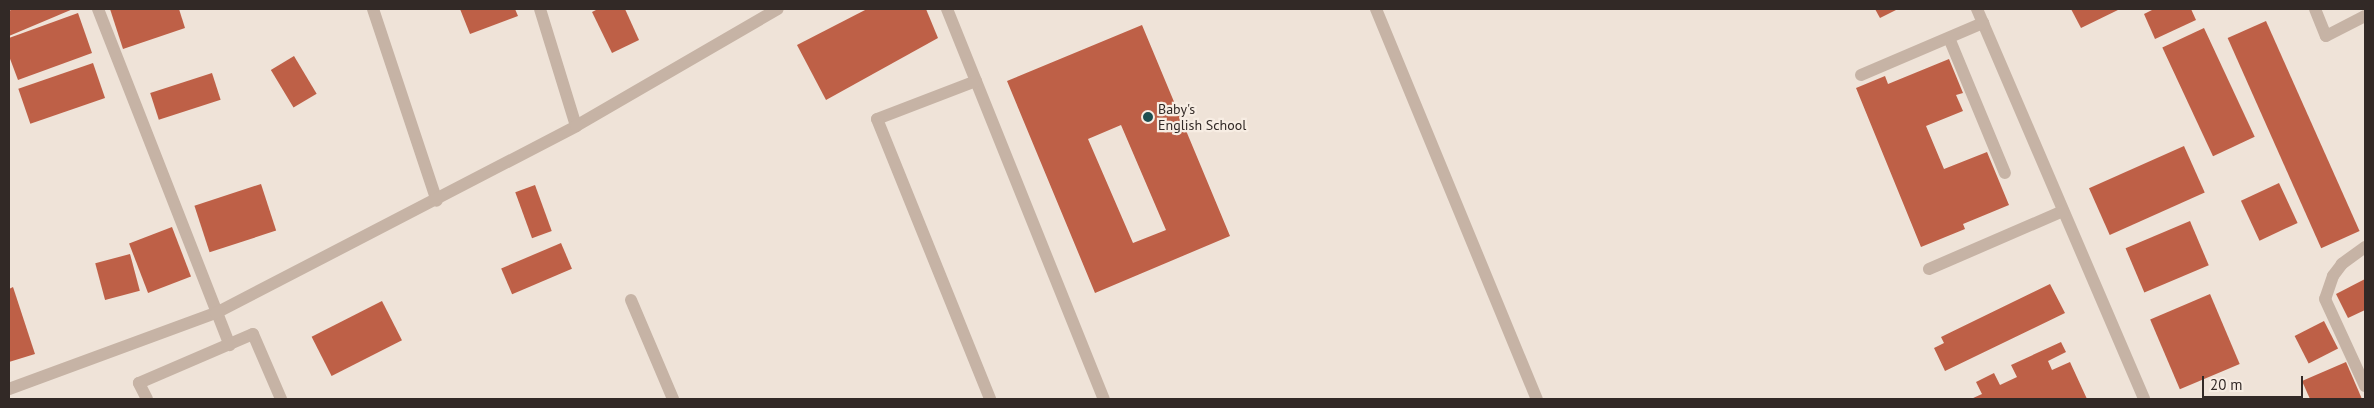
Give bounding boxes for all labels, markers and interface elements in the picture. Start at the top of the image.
place label: Baby's English School [1158,101,1246,134]
marker: Baby's English School [1142,111,1154,123]
scale bar [2204,366,2305,398]
text: 20 m [2210,375,2243,394]

